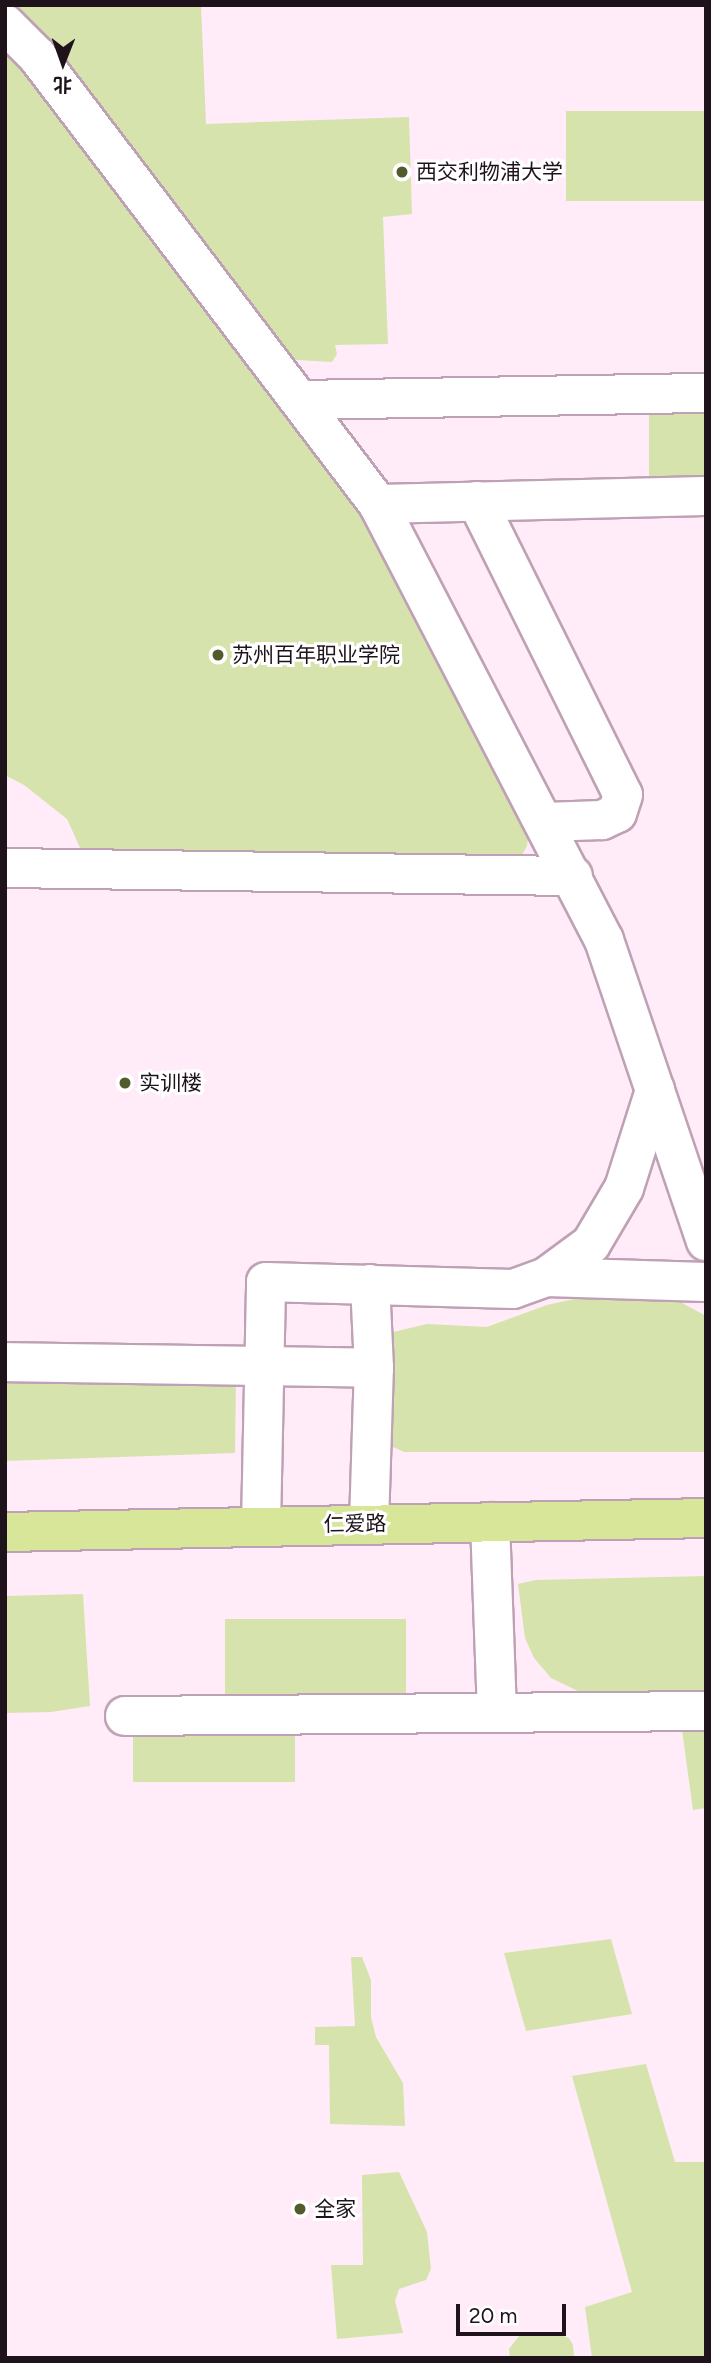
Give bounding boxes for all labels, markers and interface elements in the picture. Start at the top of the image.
north arrow [28,28,98,98]
text: 北 [53,73,72,96]
place label: 西交利物浦大学 [416,159,563,185]
marker: 西交利物浦大学 [394,164,410,180]
place label: 苏州百年职业学院 [232,642,400,668]
marker: 苏州百年职业学院 [210,647,226,663]
place label: 实训楼 [139,1070,202,1096]
marker: 实训楼 [117,1075,133,1091]
street label: 仁爱路 [323,1511,387,1537]
place label: 全家 [314,2196,356,2222]
marker: 全家 [292,2201,308,2217]
scale bar [459,2290,569,2334]
text: 20 m [469,2303,517,2328]

